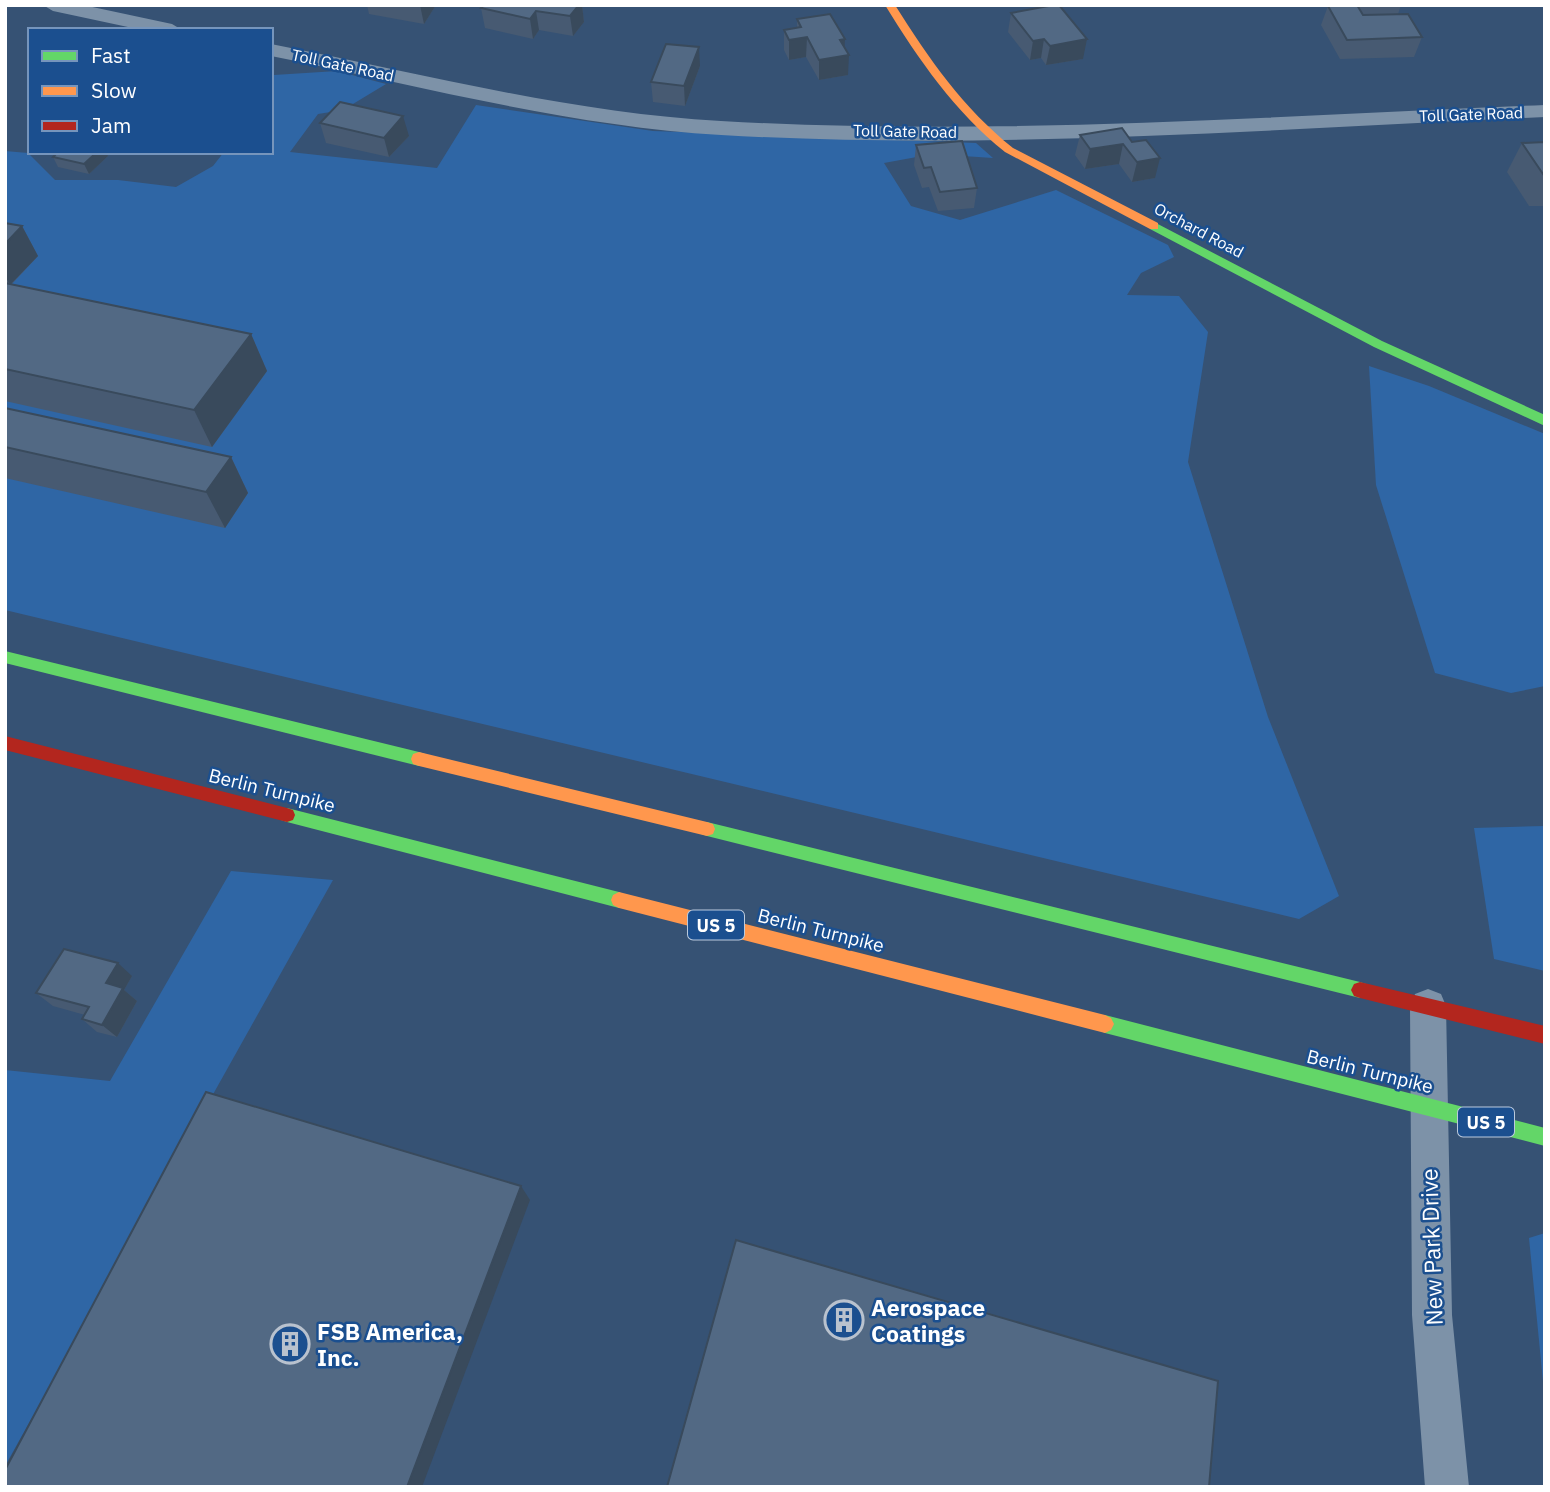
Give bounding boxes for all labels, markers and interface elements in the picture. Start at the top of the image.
legend [28,28,273,154]
text: Fast [91,41,131,69]
street label: Toll Gate Road [290,44,396,86]
text: Slow [91,76,137,104]
street label: Toll Gate Road [1419,102,1523,126]
text: Jam [91,111,131,139]
street label: Toll Gate Road [853,120,957,142]
street label: Orchard Road [1151,198,1247,262]
street label: Berlin Turnpike [206,763,338,817]
street label: Berlin Turnpike [755,903,887,957]
road number: US 5 [688,910,744,940]
street label: Berlin Turnpike [1304,1044,1436,1098]
road number: US 5 [1458,1107,1514,1136]
street label: New Park Drive [1413,1168,1449,1326]
place label: Aerospace Coatings [871,1292,985,1348]
building icon: Aerospace Coatings [823,1299,865,1341]
place label: FSB America, Inc. [317,1316,463,1372]
building icon: FSB America, Inc. [269,1323,311,1365]

